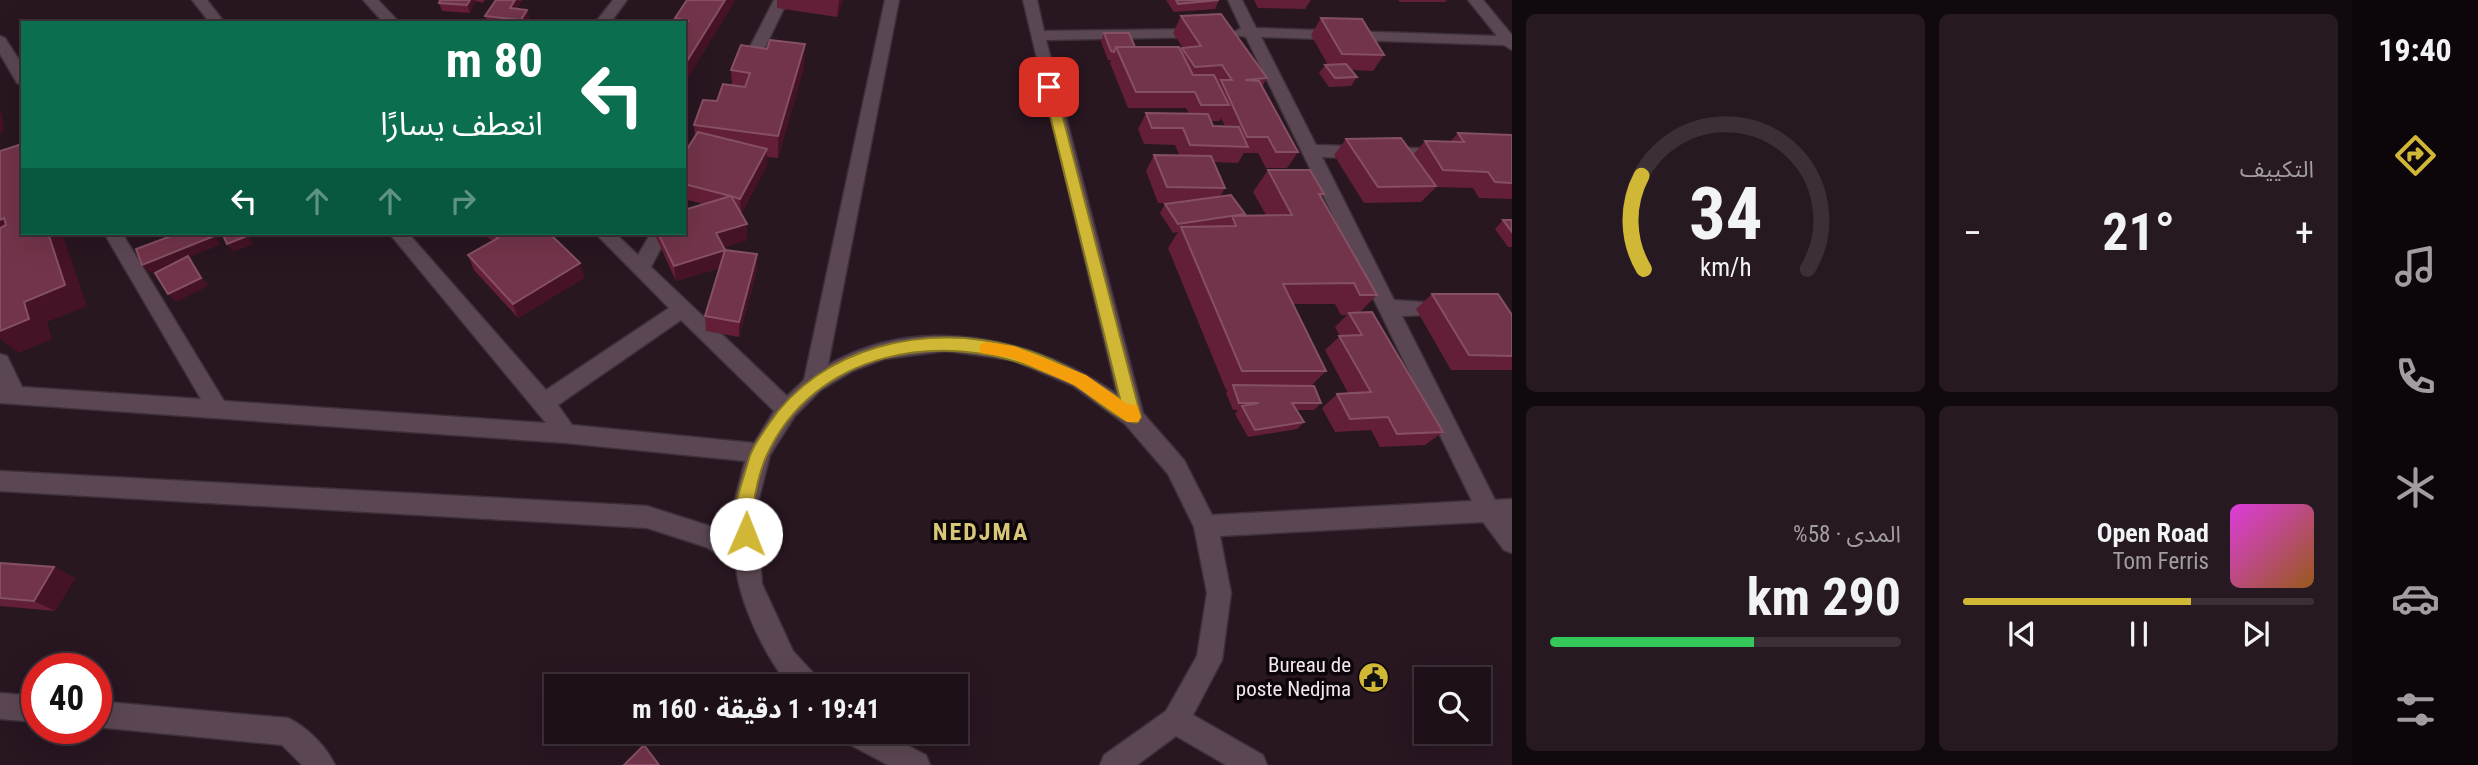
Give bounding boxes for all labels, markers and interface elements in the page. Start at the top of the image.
text: 19:40 [2378,31,2452,69]
text: 80 m [446,32,543,89]
icon: left [567,49,658,140]
pin [1019,57,1079,117]
icon: arrive [1030,68,1068,106]
text: انعطف يسارًا [380,105,543,143]
icon: directions [2391,131,2440,180]
text: التكييف [2240,156,2314,183]
text: 34 [1689,171,1762,257]
icon: left [225,182,263,220]
icon: ahead [298,182,336,220]
icon: ahead [371,182,409,220]
icon: right [444,182,482,220]
text: 21° [2102,202,2175,263]
text: − [1963,211,1982,255]
text: + [2295,211,2314,255]
icon: music [2391,242,2440,291]
text: km/h [1700,253,1751,282]
icon: phone [2391,352,2440,401]
icon: climate [2391,463,2440,512]
position arrow [709,497,783,571]
district label: NEDJMA [933,518,1029,546]
text: Open Road [2097,518,2209,548]
text: المدى · 58% [1793,521,1901,548]
text: Tom Ferris [2113,548,2209,575]
text: 290 km [1747,567,1901,628]
icon: car [2391,574,2440,623]
icon: previous [2003,615,2041,653]
icon: pause [2120,615,2158,653]
icon: next [2237,615,2275,653]
speed limit sign: 40 [21,653,112,744]
place label: Bureau de poste Nedjma [1236,653,1351,701]
public building icon: Bureau de poste Nedjma [1357,660,1391,694]
map controls [1414,667,1491,744]
button: search [1414,667,1491,744]
icon: filters [2391,685,2440,734]
text: 19:41 · 1 دقيقة · 160 m [632,694,880,724]

